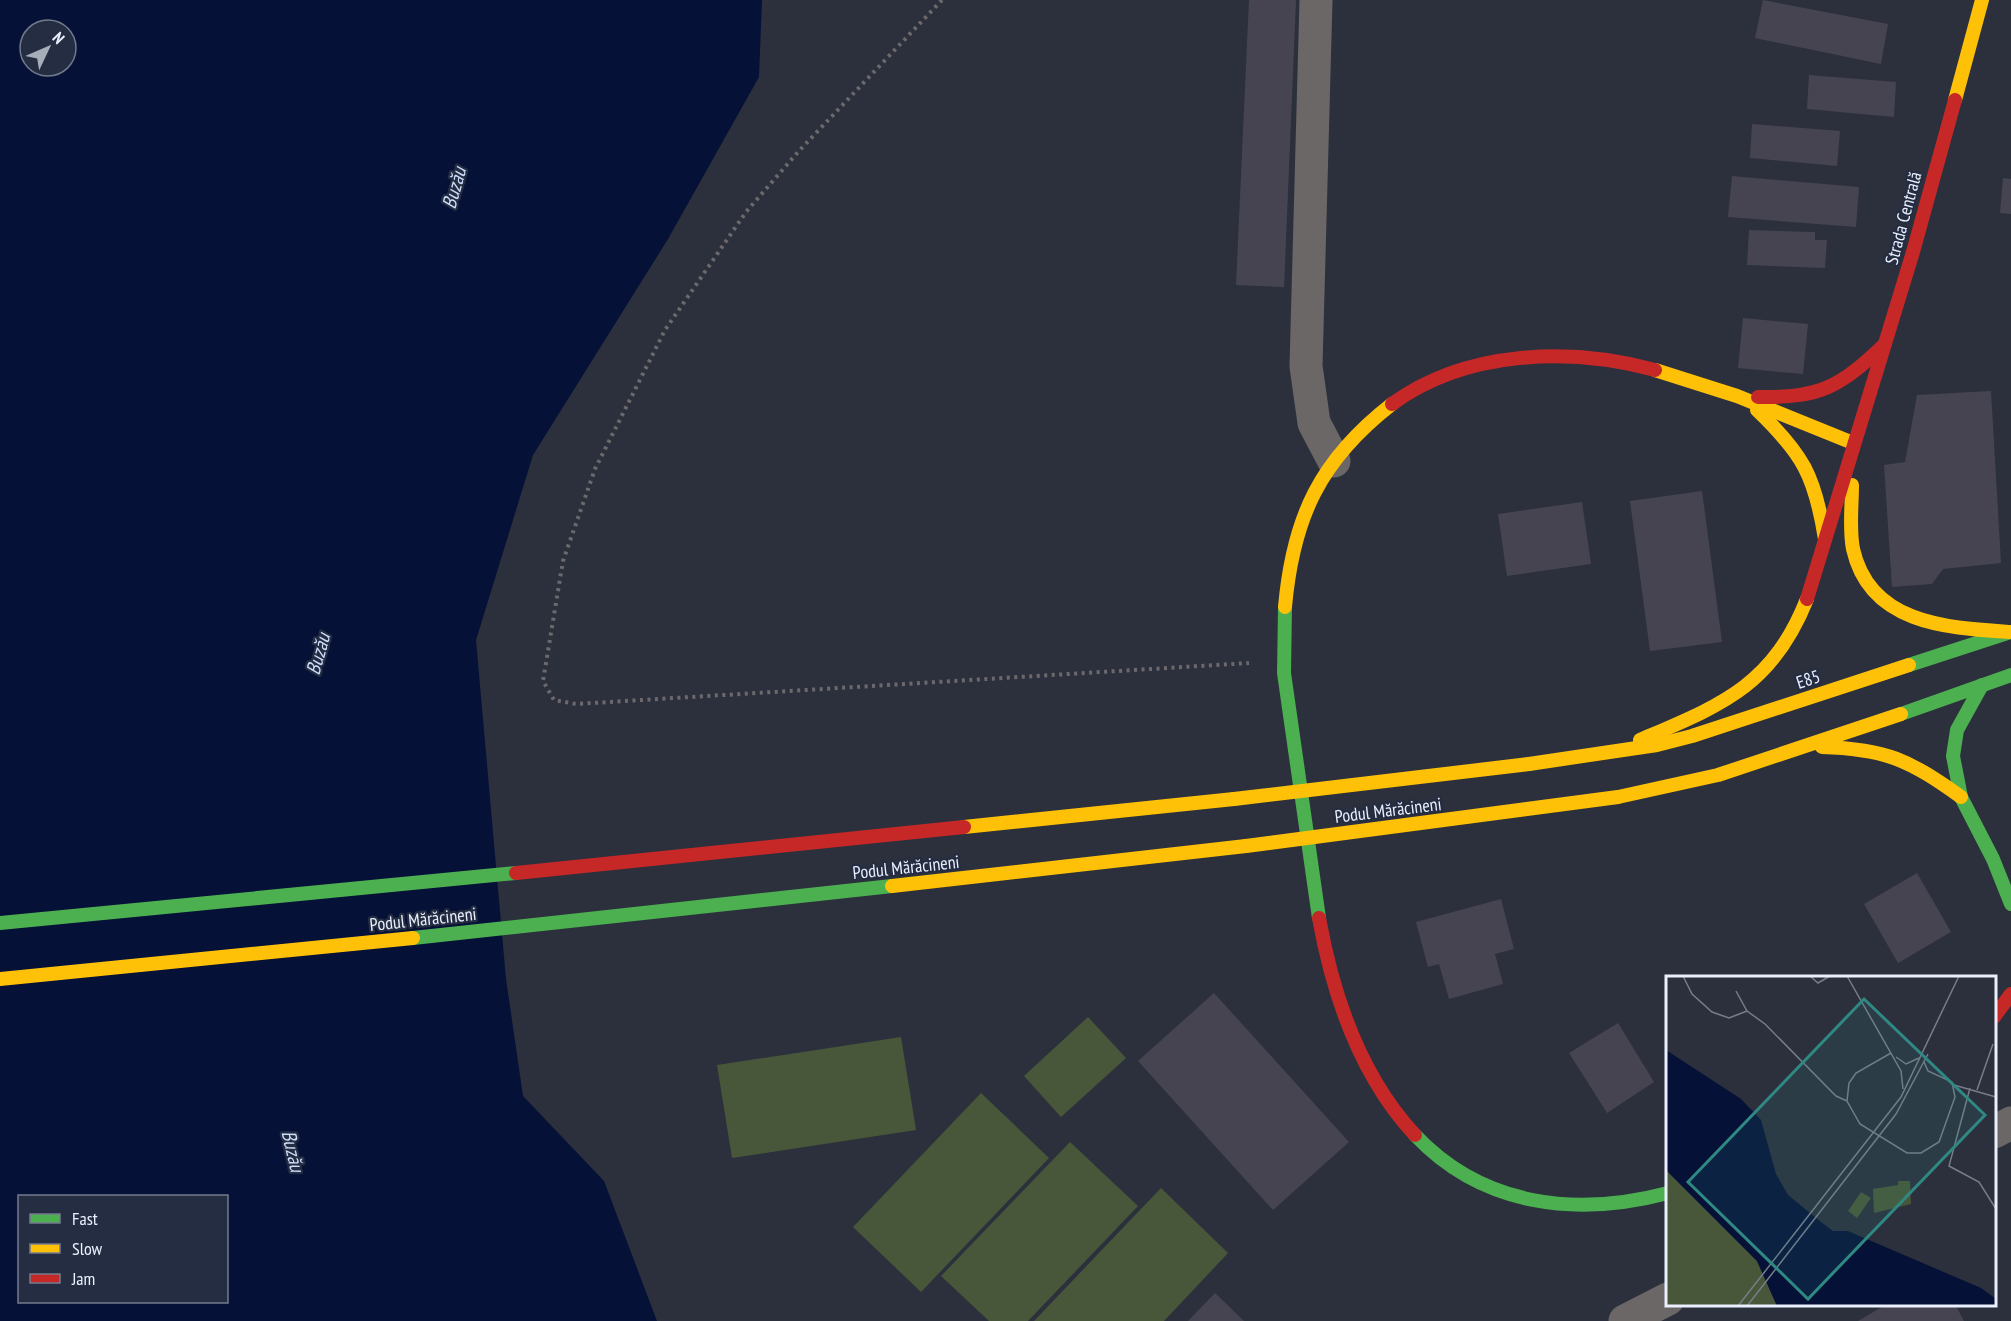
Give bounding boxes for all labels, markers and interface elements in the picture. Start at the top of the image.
north arrow [18,18,78,78]
text: N [49,28,69,48]
water label: Buzău [436,163,473,212]
street label: Strada Centrală [1880,169,1926,267]
water label: Buzău [300,629,337,678]
street label: E85 [1793,664,1823,694]
street label: Podul Mărăcineni [1333,792,1443,828]
street label: Podul Mărăcineni [851,850,961,884]
street label: Podul Mărăcineni [368,902,478,936]
inset map [1666,976,1996,1306]
water label: Buzău [276,1128,311,1176]
legend [18,1195,228,1303]
text: Fast [72,1207,98,1230]
text: Slow [72,1237,103,1260]
text: Jam [71,1267,95,1290]

